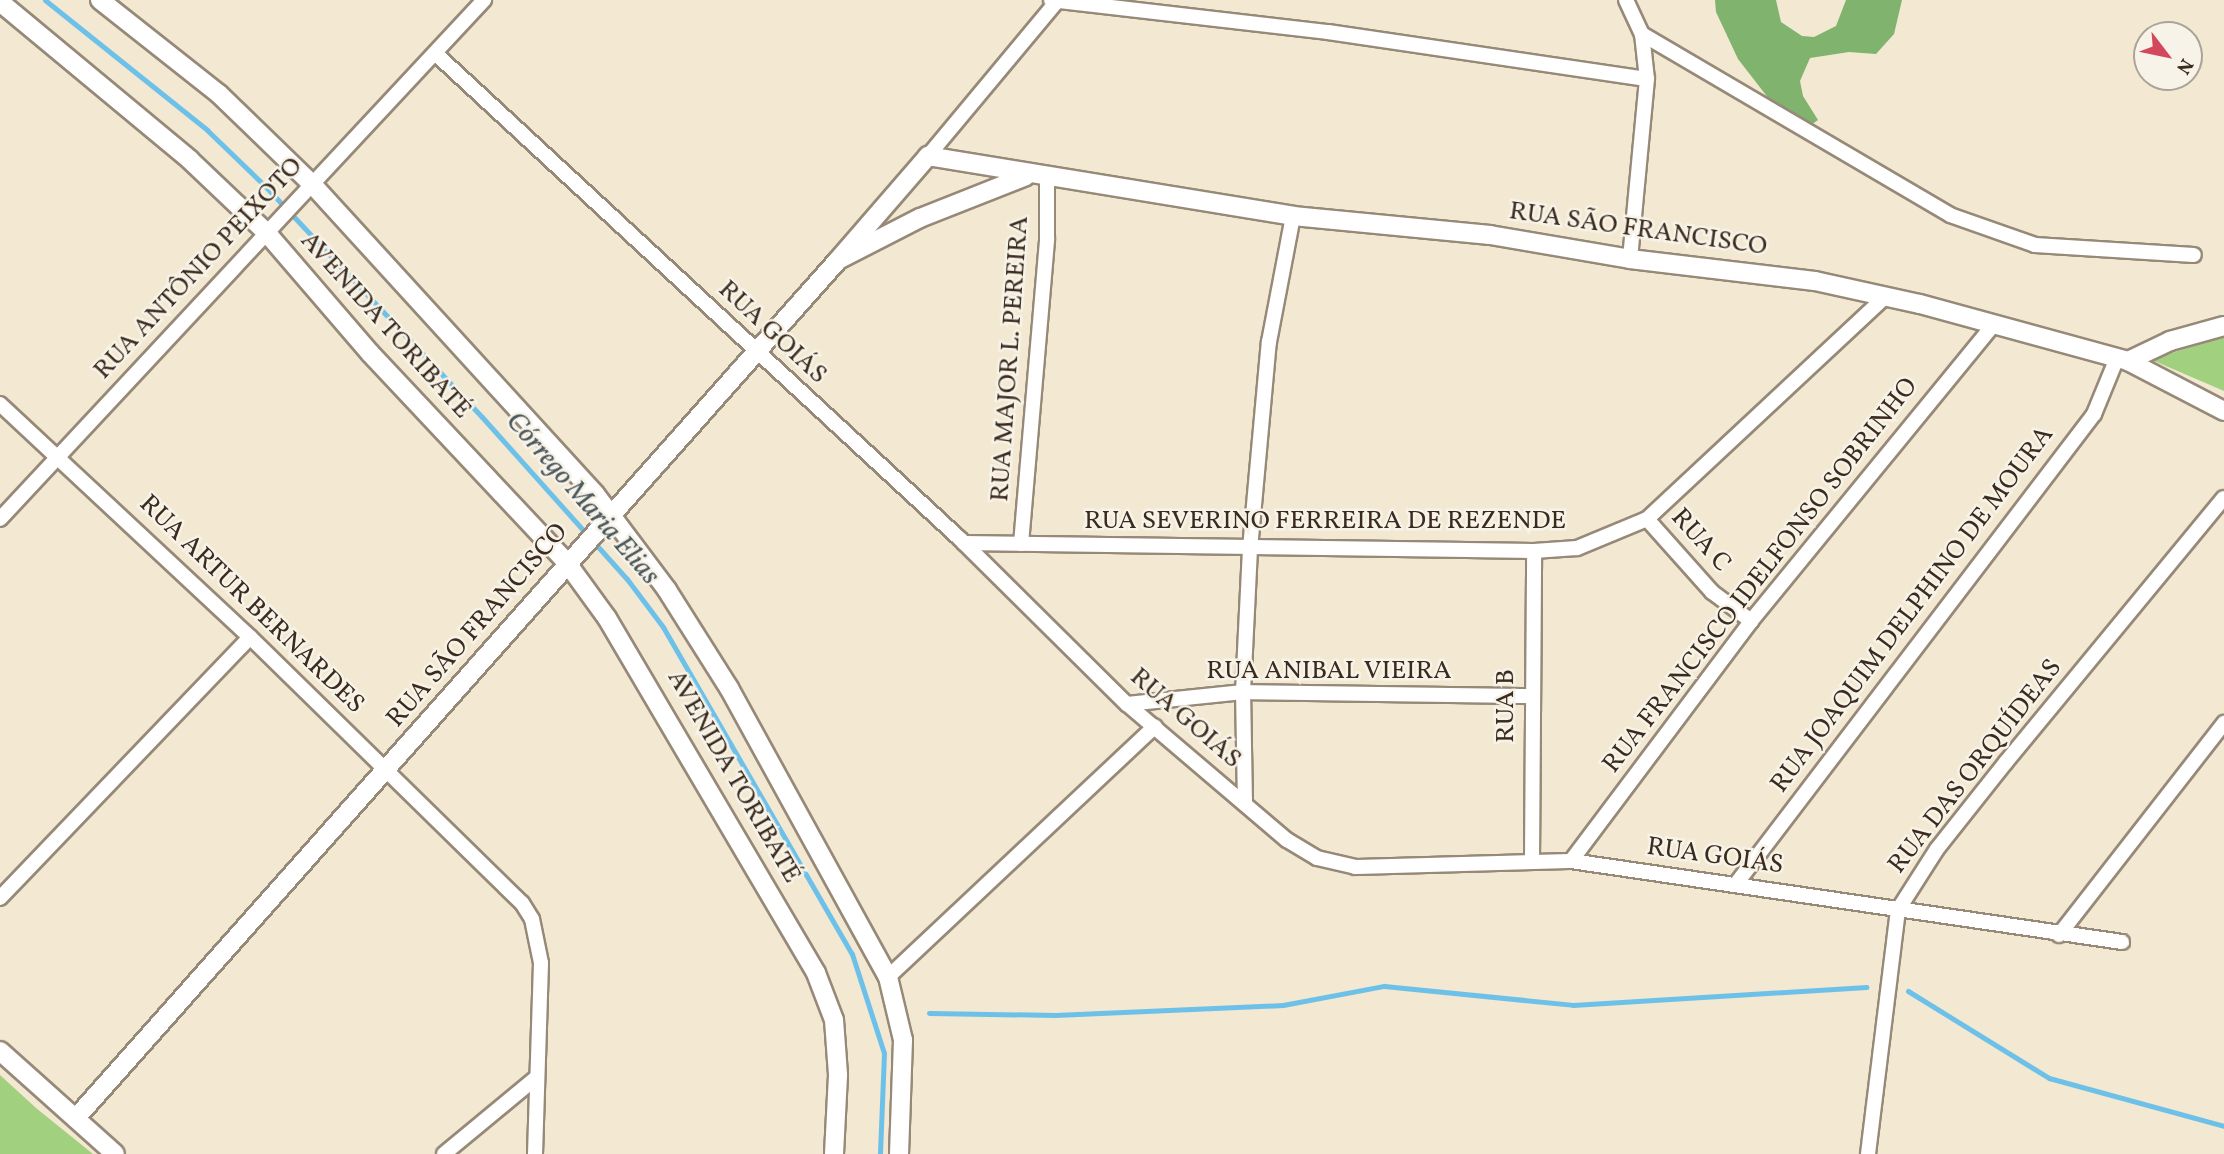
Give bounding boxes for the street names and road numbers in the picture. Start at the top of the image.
street label: RUA ANTÔNIO PEIXOTO [88,152,310,386]
street label: RUA SÃO FRANCISCO [1507,196,1769,264]
street label: RUA MAJOR L. PEREIRA [985,215,1037,503]
street label: AVENIDA TORIBATÉ [293,226,477,426]
street label: RUA GOIÁS [711,275,833,391]
street label: RUA FRANCISCO IDELFONSO SOBRINHO [1597,372,1925,780]
street label: RUA JOAQUIM DELPHINO DE MOURA [1765,421,2061,799]
street label: RUA ARTUR BERNARDES [132,489,370,721]
street label: RUA C [1663,503,1737,579]
street label: RUA SEVERINO FERREIRA DE REZENDE [1084,506,1566,538]
street label: RUA SÃO FRANCISCO [381,518,575,734]
street label: RUA DAS ORQUÍDEAS [1883,654,2069,880]
street label: RUA ANIBAL VIEIRA [1206,656,1452,688]
street label: RUA GOIÁS [1123,662,1247,776]
street label: AVENIDA TORIBATÉ [659,665,807,889]
street label: RUA B [1491,669,1523,743]
street label: RUA GOIÁS [1645,832,1785,882]

